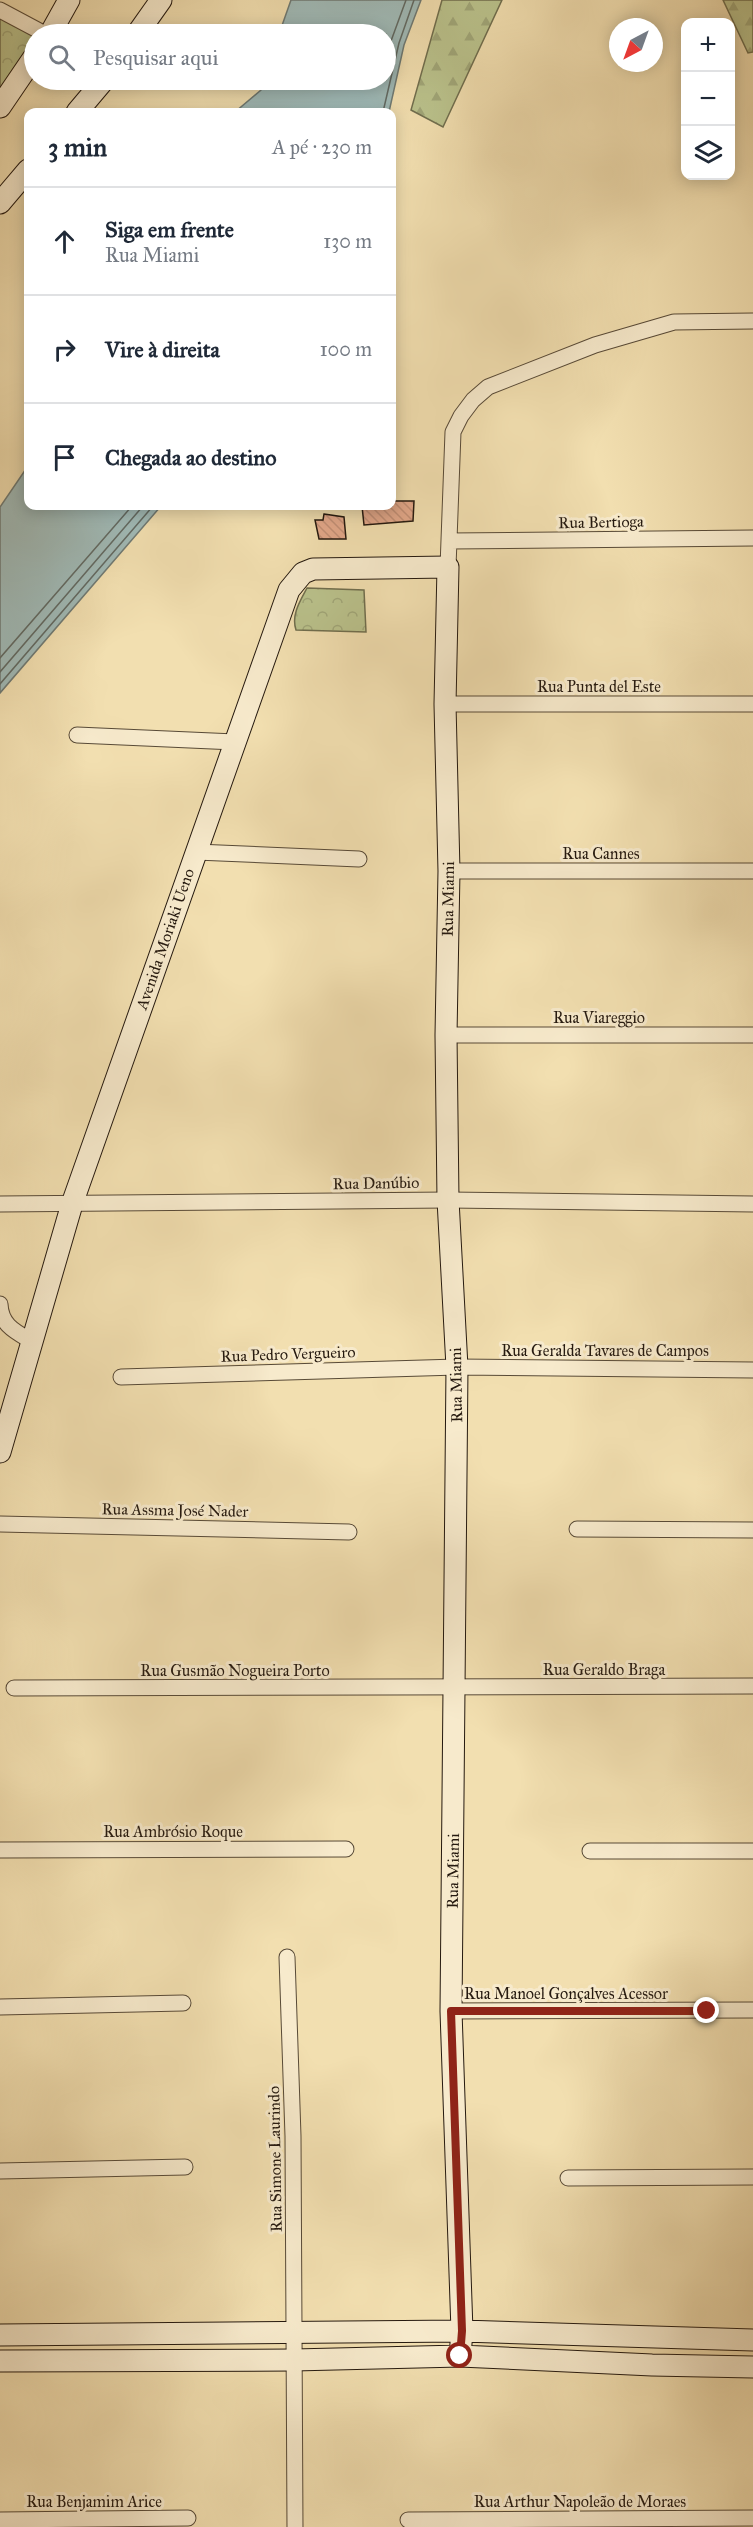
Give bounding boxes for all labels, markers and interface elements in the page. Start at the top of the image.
north arrow [609,18,663,72]
map controls [681,18,735,180]
button: + [681,18,735,72]
search box [24,24,396,90]
icon: search [45,41,78,74]
text: Pesquisar aqui [93,44,218,71]
button: − [681,72,735,126]
button: layers [681,126,735,180]
text: 3 min [48,131,107,163]
text: A pé · 230 m [272,135,372,159]
text: Siga em frente [105,216,234,243]
icon: ahead [48,225,81,258]
text: 130 m [323,229,372,253]
text: Rua Miami [105,243,199,267]
icon: right [48,333,81,366]
text: Vire à direita [105,336,220,363]
text: 100 m [320,337,372,361]
icon: arrive [48,441,81,474]
text: Chegada ao destino [105,444,276,471]
street label: Rua Bertioga [558,512,644,533]
street label: Rua Punta del Este [537,677,661,696]
street label: Rua Cannes [562,844,640,863]
street label: Rua Miami [438,861,458,937]
street label: Avenida Moriaki Ueno [132,866,198,1013]
street label: Rua Viareggio [553,1008,645,1028]
street label: Rua Danúbio [333,1173,419,1193]
street label: Rua Geralda Tavares de Campos [501,1341,709,1360]
street label: Rua Pedro Vergueiro [220,1342,356,1367]
street label: Rua Miami [446,1347,466,1423]
street label: Rua Assma José Nader [101,1499,249,1522]
street label: Rua Geraldo Braga [543,1660,665,1680]
street label: Rua Gusmão Nogueira Porto [140,1661,330,1681]
street label: Rua Ambrósio Roque [103,1822,243,1842]
street label: Rua Miami [443,1833,463,1909]
street label: Rua Manoel Gonçalves Acessor [464,1984,668,2003]
route end [693,1997,719,2023]
street label: Rua Simone Laurindo [264,2086,286,2232]
route start [446,2342,472,2368]
street label: Rua Benjamim Arice [26,2492,162,2511]
street label: Rua Arthur Napoleão de Moraes [474,2492,686,2511]

